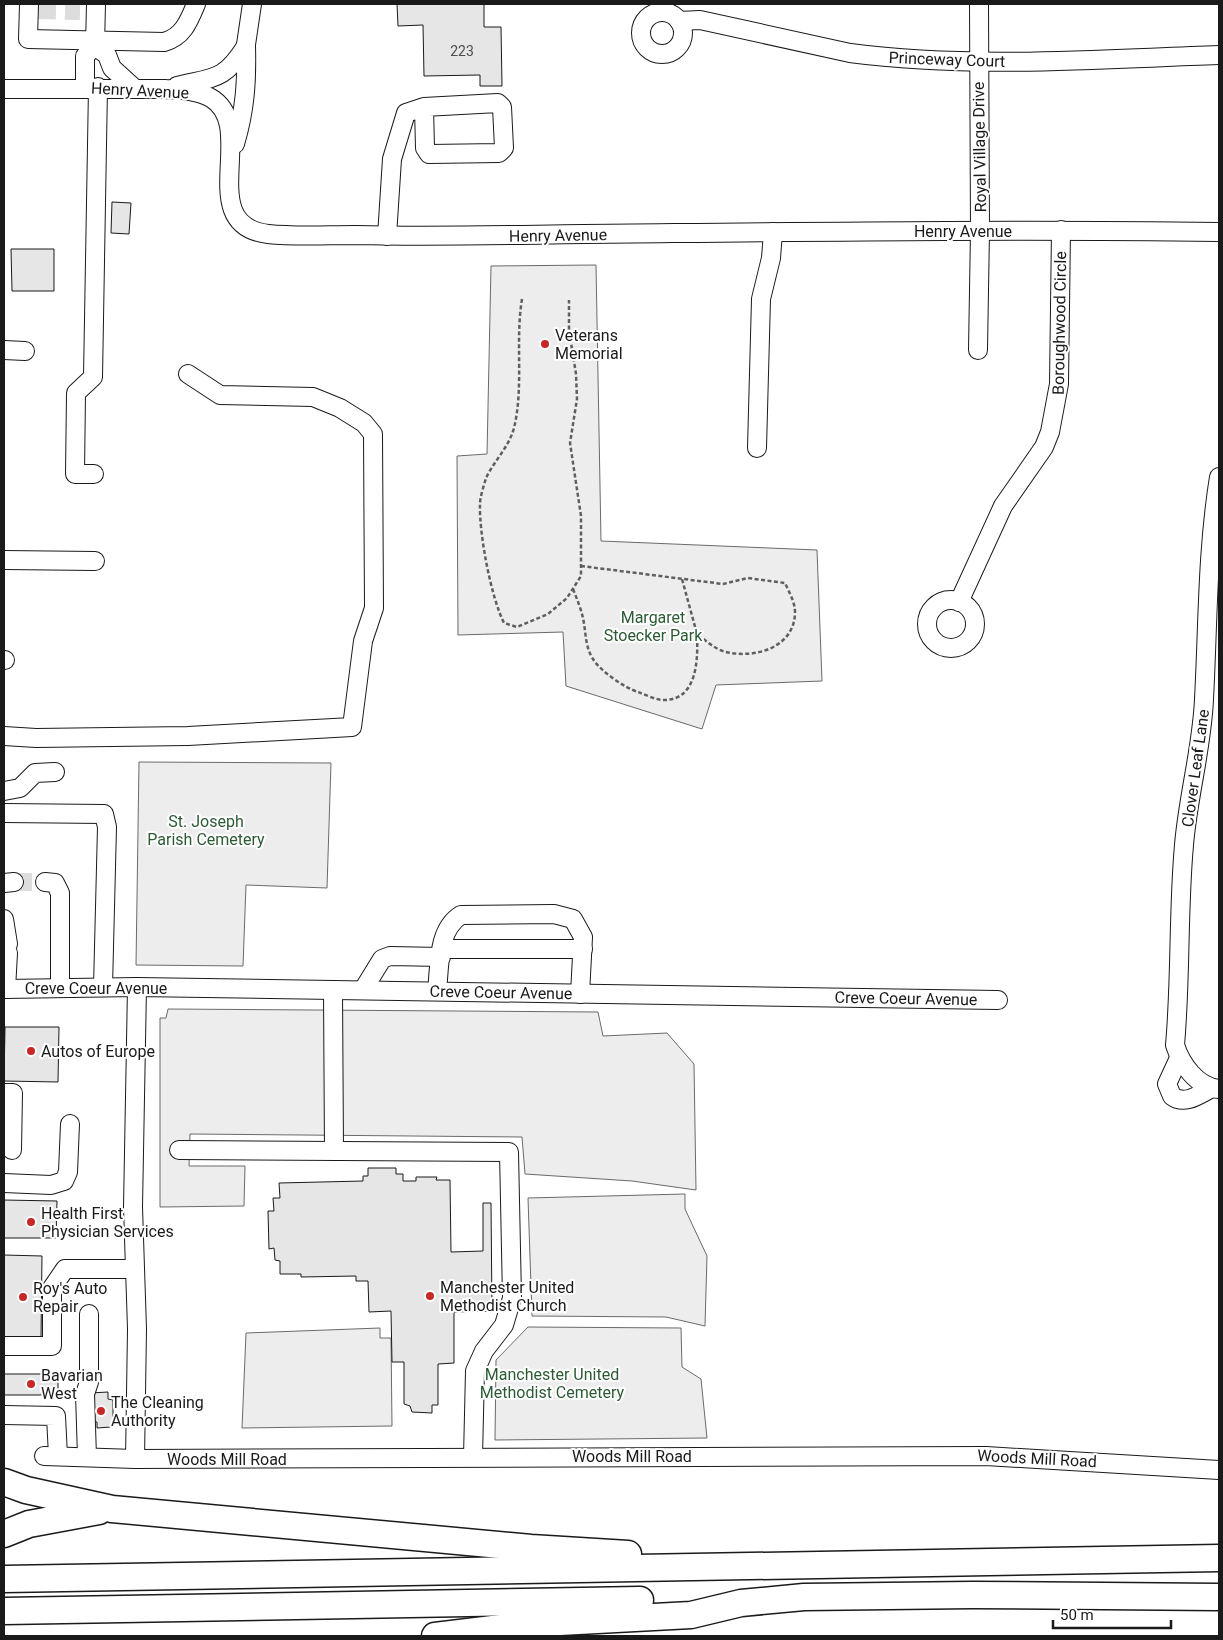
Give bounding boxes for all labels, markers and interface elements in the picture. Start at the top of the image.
house number: 223 [450,43,474,59]
street label: Princeway Court [888,48,1006,71]
street label: Henry Avenue [90,78,189,103]
street label: Royal Village Drive [969,81,990,213]
street label: Henry Avenue [914,222,1012,241]
street label: Henry Avenue [509,225,607,246]
street label: Boroughwood Circle [1049,251,1070,395]
place label: Veterans Memorial [555,326,623,363]
marker: Veterans Memorial [539,338,551,350]
park label: Margaret Stoecker Park [604,608,703,645]
street label: Clover Leaf Lane [1178,708,1213,828]
park label: St. Joseph Parish Cemetery [147,812,265,849]
street label: Creve Coeur Avenue [25,979,167,998]
street label: Creve Coeur Avenue [429,982,573,1003]
street label: Creve Coeur Avenue [834,988,978,1009]
place label: Autos of Europe [41,1042,155,1061]
marker: Autos of Europe [25,1045,37,1057]
place label: Health First Physician Services [41,1204,174,1241]
marker: Health First Physician Services [25,1216,37,1228]
place label: Manchester United Methodist Church [440,1278,574,1315]
place label: Roy's Auto Repair [33,1279,107,1316]
marker: Manchester United Methodist Church [424,1290,436,1302]
marker: Roy's Auto Repair [17,1291,29,1303]
park label: Manchester United Methodist Cemetery [480,1365,625,1402]
place label: Bavarian West [41,1366,103,1403]
marker: Bavarian West [25,1378,37,1390]
place label: The Cleaning Authority [111,1393,204,1430]
marker: The Cleaning Authority [95,1405,107,1417]
street label: Woods Mill Road [977,1446,1097,1471]
street label: Woods Mill Road [572,1447,692,1466]
street label: Woods Mill Road [167,1450,287,1469]
scale bar [1053,1598,1170,1630]
text: 50 m [1060,1606,1094,1624]

